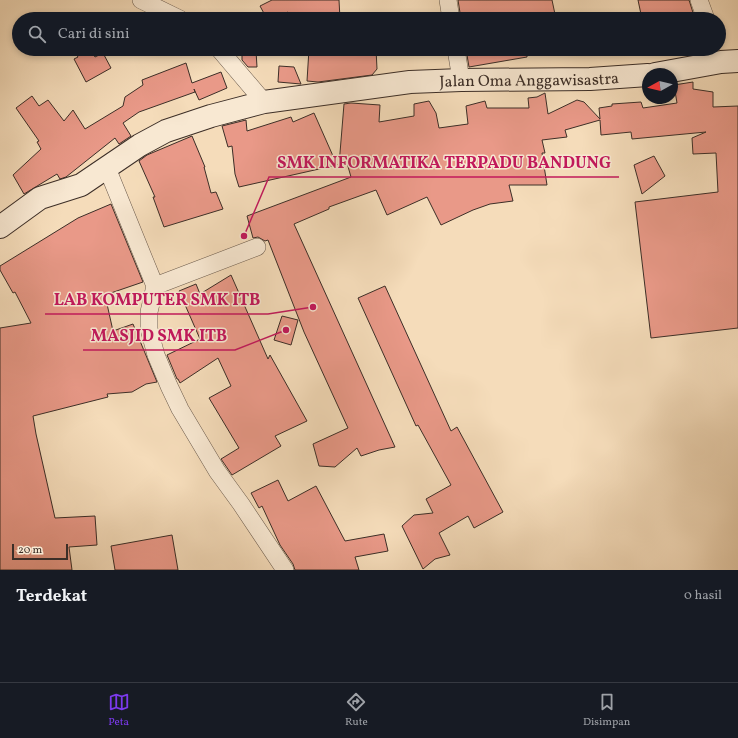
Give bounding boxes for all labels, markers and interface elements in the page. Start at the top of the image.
search box [12,12,726,56]
icon: search [26,23,48,45]
text: Cari di sini [58,24,129,45]
street label: Jalan Oma Anggawisastra [439,68,620,94]
north arrow [642,68,678,104]
callout: SMK INFORMATIKA TERPADU BANDUNG [269,148,619,177]
text: SMK INFORMATIKA TERPADU BANDUNG [277,152,611,175]
callout: LAB KOMPUTER SMK ITB [45,285,268,314]
text: LAB KOMPUTER SMK ITB [54,289,260,312]
callout: MASJID SMK ITB [83,321,235,350]
text: MASJID SMK ITB [91,325,227,348]
scale bar [12,542,68,561]
text: 20 m [18,543,42,558]
text: Terdekat [16,585,87,608]
text: 0 hasil [684,587,722,605]
tab: Peta [108,691,130,730]
tab: Rute [345,691,368,730]
tab: Disimpan [583,691,630,730]

